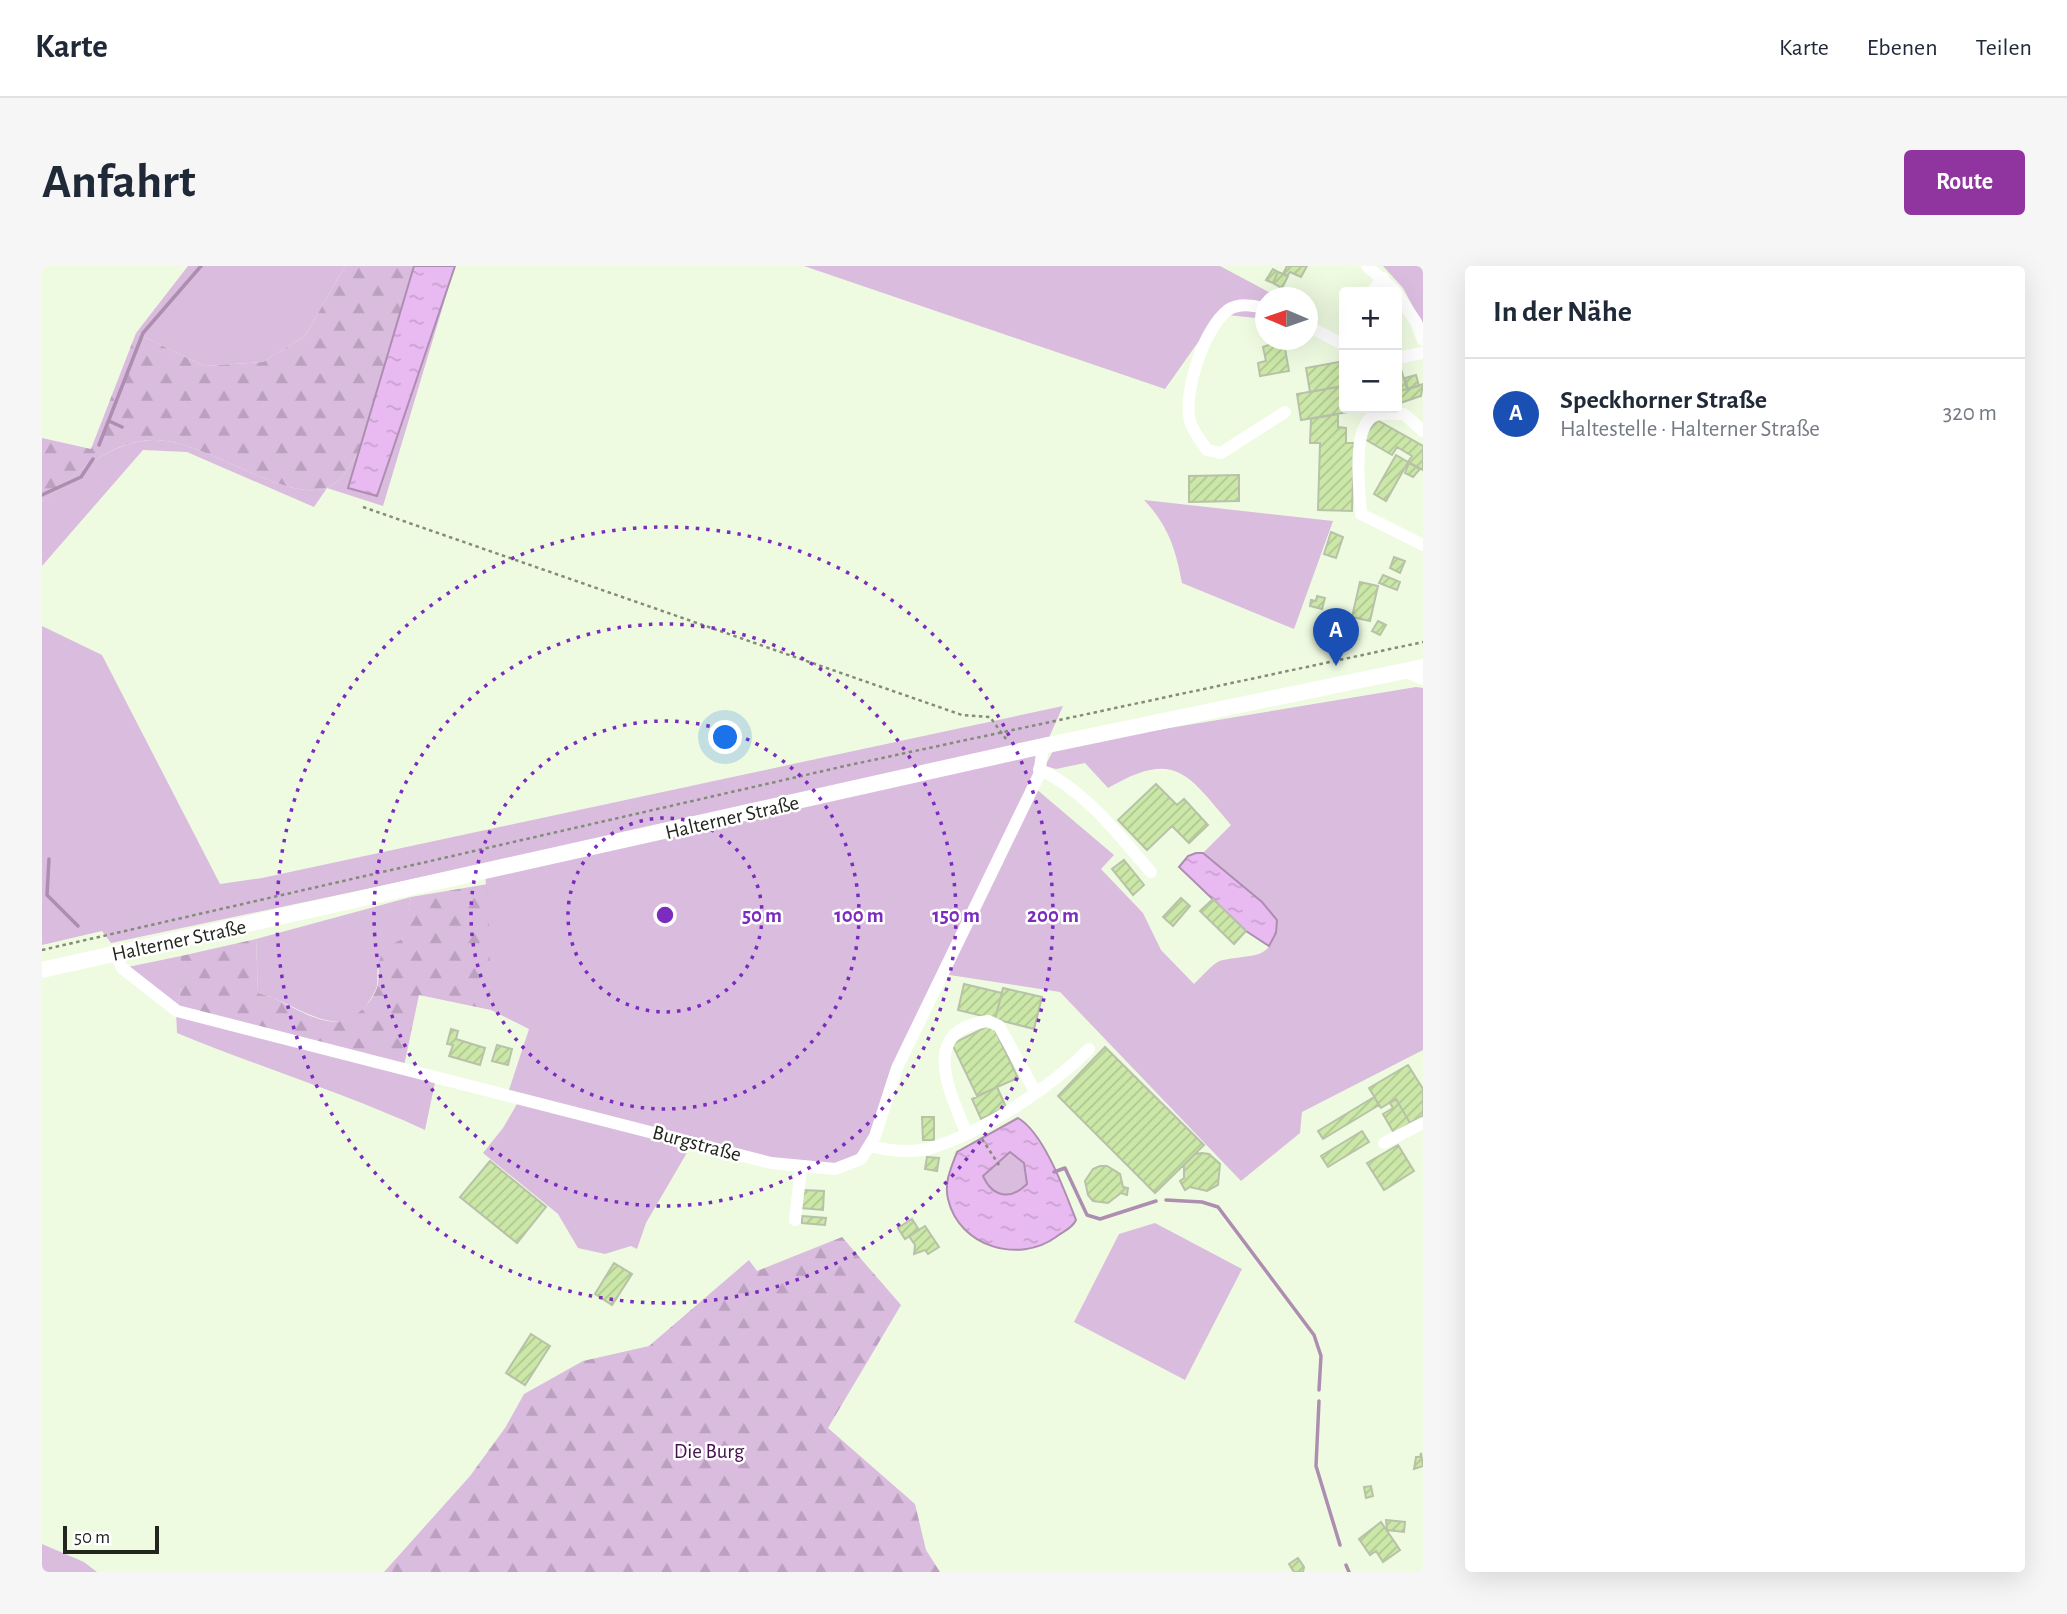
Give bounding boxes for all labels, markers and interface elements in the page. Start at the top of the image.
text: Karte [35,31,108,64]
text: Karte [1779,36,1829,60]
text: Ebenen [1867,36,1938,60]
text: Teilen [1976,36,2032,60]
button: Route [1904,150,2025,215]
text: Anfahrt [42,158,196,207]
north arrow [1255,287,1318,350]
map controls [1339,287,1402,413]
button: + [1339,287,1402,350]
text: In der Nähe [1493,297,1632,327]
button: − [1339,350,1402,413]
text: Speckhorner Straße [1560,387,1767,413]
text: A [1509,402,1523,425]
text: 320 m [1943,402,1997,425]
text: Haltestelle · Halterner Straße [1560,418,1820,441]
pin: A [1313,608,1359,666]
your location [708,720,742,754]
street label: Halterner Straße [663,792,801,843]
centre of rings [653,903,677,927]
text: 50 m [742,905,782,926]
text: 100 m [834,905,884,926]
text: 150 m [932,905,980,926]
text: 200 m [1027,905,1079,926]
street label: Halterner Straße [110,916,248,965]
street label: Burgstraße [650,1122,743,1165]
park label: Die Burg [674,1441,745,1462]
scale bar [63,1523,159,1555]
text: 50 m [74,1528,110,1547]

